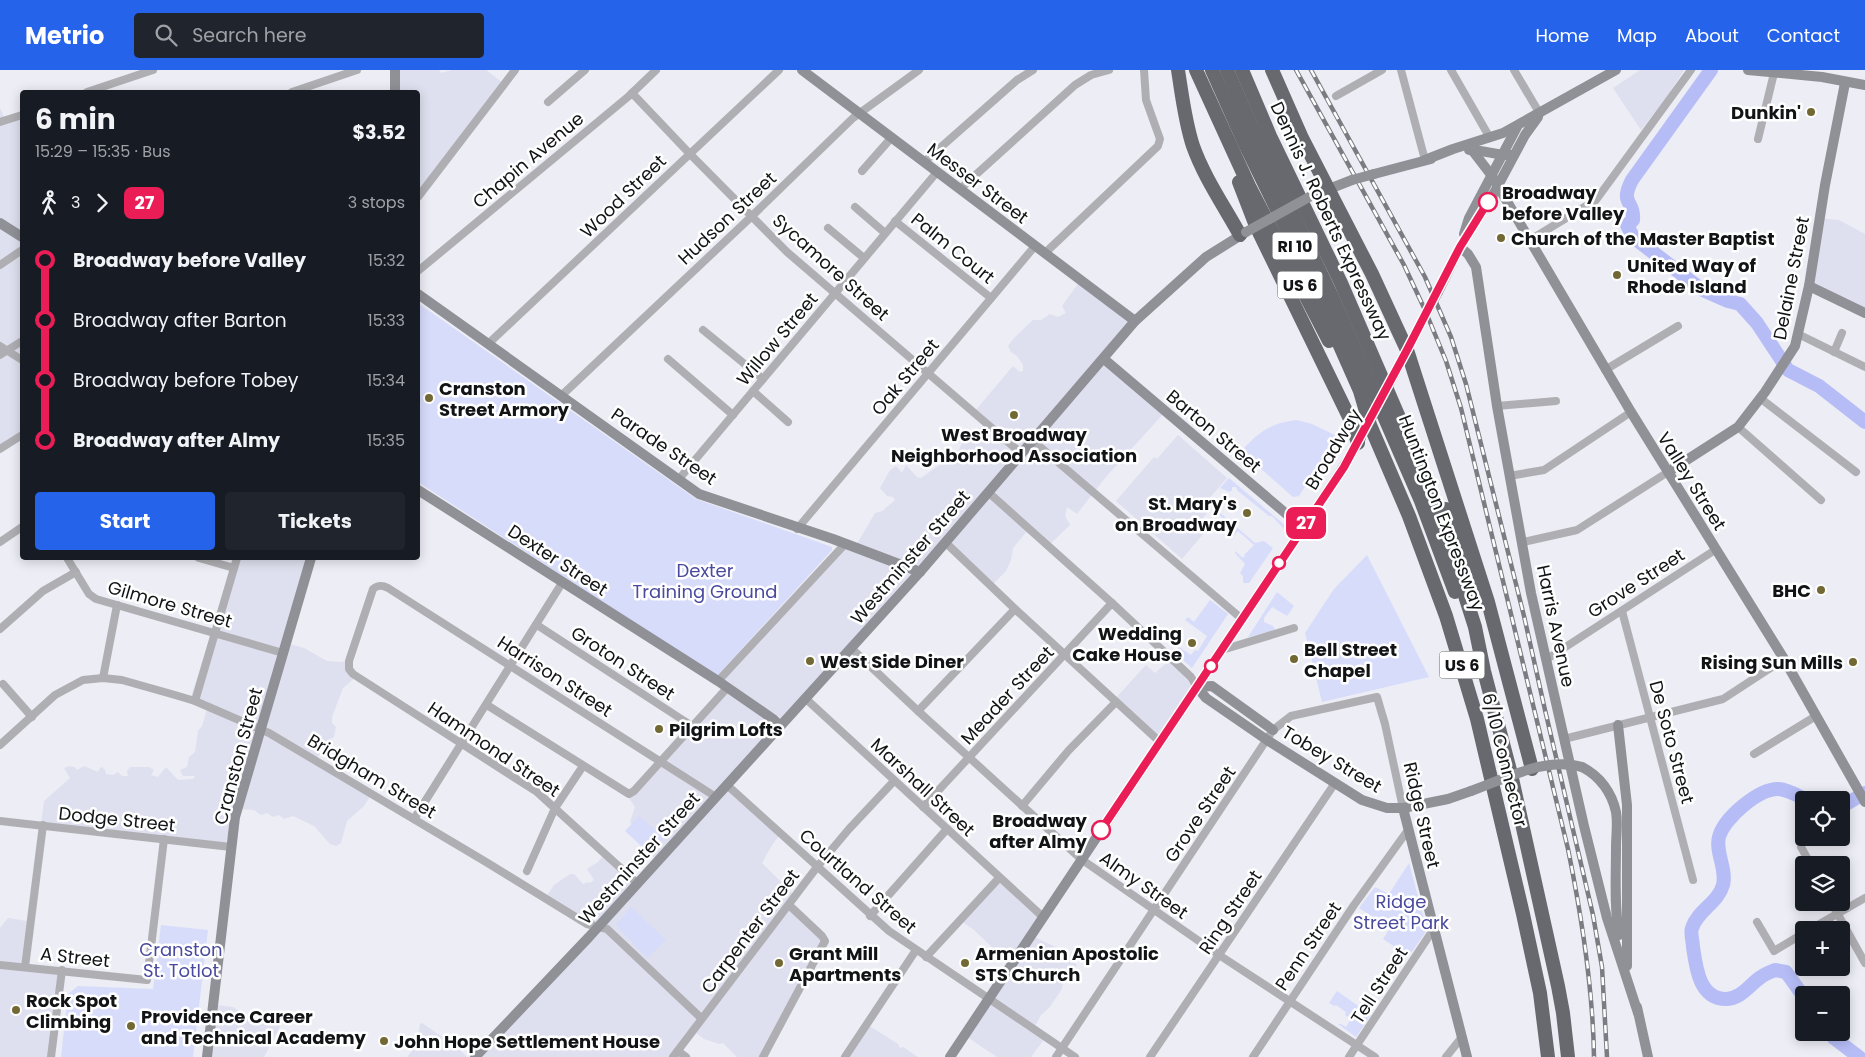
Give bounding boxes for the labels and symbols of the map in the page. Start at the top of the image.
street label: Dennis J. Roberts Expressway [1265,98,1397,344]
place label: Dunkin' [1731,100,1801,125]
street label: Chapin Avenue [467,106,589,214]
marker: Dunkin' [1805,106,1817,118]
street label: Messer Street [922,137,1034,229]
street label: Wood Street [575,149,671,243]
street label: Hudson Street [672,166,782,270]
place label: Broadway before Valley [1502,180,1625,226]
marker: Broadway before Valley [1478,192,1498,212]
street label: Palm Court [906,207,1000,289]
street label: Sycamore Street [767,208,895,326]
street label: Delaine Street [1767,214,1815,342]
place label: Church of the Master Baptist [1511,226,1775,251]
road number: RI 10 [1272,232,1318,260]
marker: Church of the Master Baptist [1495,232,1507,244]
place label: United Way of Rhode Island [1627,253,1756,299]
marker: United Way of Rhode Island [1611,269,1623,281]
road number: US 6 [1278,272,1322,298]
street label: Willow Street [731,287,823,391]
street label: Oak Street [865,333,945,421]
place label: Cranston Street Armory [439,376,570,422]
street label: Barton Street [1161,384,1267,478]
marker: Cranston Street Armory [423,392,435,404]
street label: Parade Street [606,401,722,491]
street label: Broadway [1299,404,1367,494]
marker: West Broadway Neighborhood Association [1008,409,1020,421]
street label: Huntington Expressway [1393,411,1491,615]
place label: West Broadway Neighborhood Association [891,422,1137,468]
street label: Valley Street [1652,427,1732,535]
street label: Westminster Street [845,484,975,630]
place label: St. Mary's on Broadway [1115,491,1238,537]
marker: St. Mary's on Broadway [1241,507,1253,519]
line badge: 27 [1284,507,1328,539]
street label: Dexter Street [503,518,613,602]
street label: Grove Street [1583,542,1689,624]
unlabelled marker [1272,556,1286,570]
park label: Dexter Training Ground [633,558,777,604]
street label: Harris Avenue [1531,563,1581,689]
street label: Gilmore Street [105,574,235,634]
place label: BHC [1772,578,1811,603]
marker: BHC [1815,584,1827,596]
street label: Groton Street [566,620,680,706]
place label: Wedding Cake House [1072,621,1182,667]
street label: Harrison Street [493,629,617,723]
marker: Wedding Cake House [1186,637,1198,649]
place label: Bell Street Chapel [1304,637,1397,683]
street label: Meader Street [955,640,1059,750]
place label: West Side Diner [820,649,964,674]
place label: Rising Sun Mills [1701,650,1843,675]
road number: US 6 [1440,652,1484,678]
marker: Bell Street Chapel [1288,653,1300,665]
marker: West Side Diner [804,655,816,667]
marker: Rising Sun Mills [1847,656,1859,668]
unlabelled marker [1204,659,1218,673]
street label: De Soto Street [1644,678,1700,806]
street label: Cranston Street [208,685,268,827]
street label: 6/10 Connector [1476,690,1534,830]
street label: Hammond Street [423,695,565,803]
place label: Pilgrim Lofts [669,717,783,742]
street label: Tobey Street [1277,719,1387,799]
marker: Pilgrim Lofts [653,723,665,735]
street label: Bridgham Street [303,728,441,824]
street label: Marshall Street [866,732,980,842]
street label: Ridge Street [1398,759,1446,871]
street label: Grove Street [1159,761,1241,867]
street label: Westminster Street [573,786,705,930]
street label: Dodge Street [57,800,177,838]
place label: Broadway after Almy [989,808,1088,854]
marker: Broadway after Almy [1091,820,1111,840]
street label: Courtland Street [794,823,922,939]
street label: Almy Street [1095,845,1193,925]
street label: Carpenter Street [695,864,805,998]
street label: Ring Street [1193,865,1267,959]
park label: Ridge Street Park [1353,889,1450,935]
street label: Penn Street [1269,897,1347,995]
park label: Cranston St. Totlot [139,937,223,983]
street label: A Street [39,941,111,973]
place label: Grant Mill Apartments [789,941,901,987]
place label: Armenian Apostolic STS Church [975,941,1159,987]
street label: Tell Street [1345,942,1413,1028]
marker: Grant Mill Apartments [773,957,785,969]
marker: Armenian Apostolic STS Church [959,957,971,969]
place label: Rock Spot Climbing [26,988,117,1034]
marker: Rock Spot Climbing [10,1004,22,1016]
place label: Providence Career and Technical Academy [141,1004,367,1050]
marker: Providence Career and Technical Academy [125,1020,137,1032]
place label: John Hope Settlement House [394,1029,660,1054]
marker: John Hope Settlement House [378,1035,390,1047]

